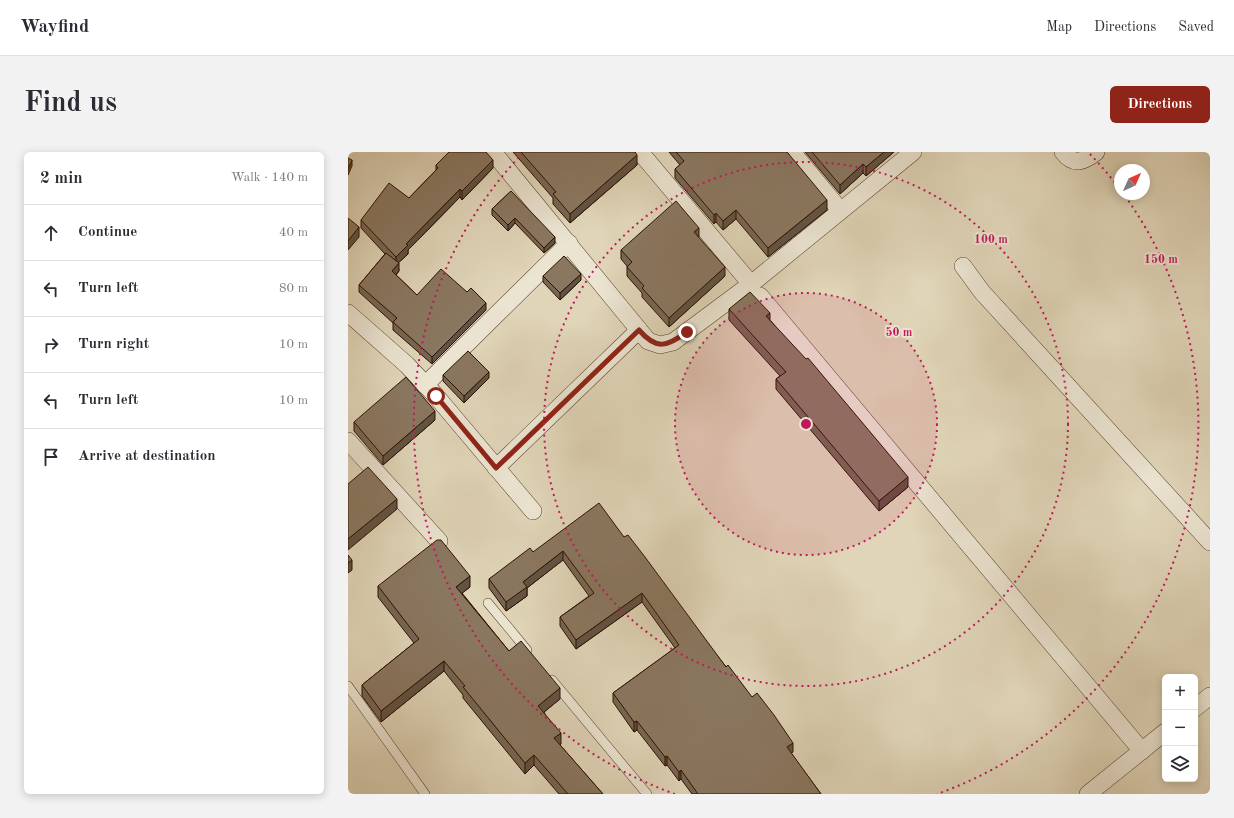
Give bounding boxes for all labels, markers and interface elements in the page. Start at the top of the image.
text: Wayfind [20,18,89,37]
text: Map [1046,20,1072,34]
text: Directions [1094,20,1156,34]
text: Saved [1178,20,1214,34]
button: Directions [1110,86,1210,123]
text: Find us [24,90,117,118]
north arrow [1114,164,1150,200]
text: 2 min [40,170,83,187]
text: Walk · 140 m [231,171,308,184]
icon: ahead [40,222,62,244]
text: Continue [78,225,137,240]
text: 40 m [279,226,308,239]
text: 100 m [974,234,1008,246]
text: 150 m [1144,253,1178,266]
icon: left [40,278,62,300]
text: Turn left [78,281,138,296]
text: 80 m [279,282,308,295]
route end [678,323,696,341]
text: 50 m [886,326,913,339]
icon: right [40,334,62,356]
text: Turn right [78,337,149,352]
text: 10 m [279,338,308,351]
route start [427,387,445,405]
icon: left [40,390,62,412]
text: Turn left [78,393,138,408]
text: 10 m [279,394,308,407]
centre of rings [799,417,813,431]
icon: arrive [40,446,62,468]
text: Arrive at destination [78,449,216,464]
map controls [1162,674,1198,782]
button: + [1162,674,1198,710]
button: − [1162,710,1198,746]
button: layers [1162,746,1198,782]

